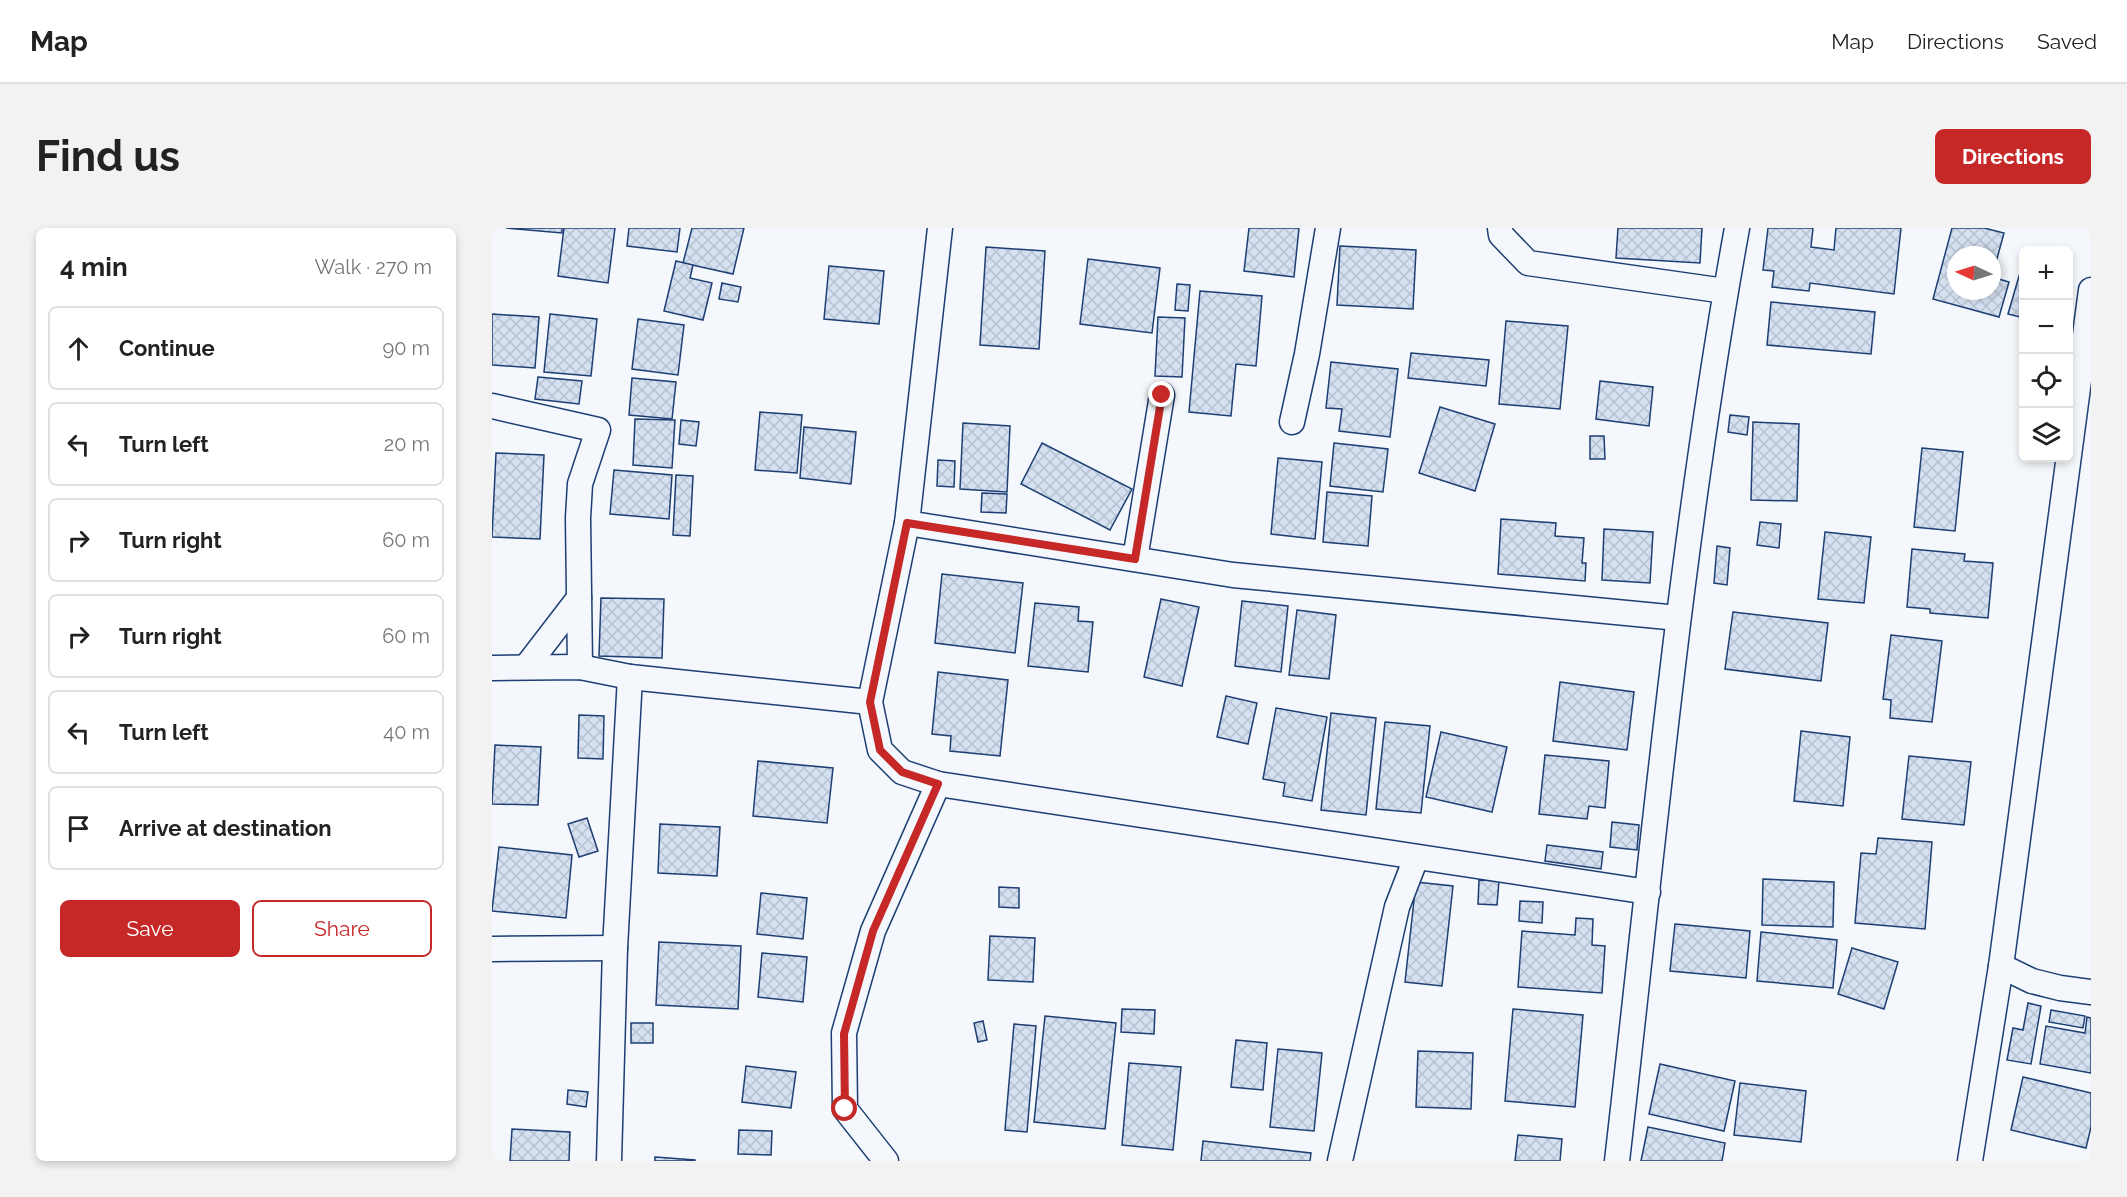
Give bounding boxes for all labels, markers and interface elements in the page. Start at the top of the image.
text: Map [30,25,88,58]
text: Map [1831,29,1874,54]
text: Directions [1907,29,2004,54]
text: Saved [2037,29,2097,54]
button: Directions [1935,129,2091,184]
text: Find us [36,132,180,181]
north arrow [1947,246,2001,300]
map controls [2019,246,2073,462]
button: + [2019,246,2073,300]
text: 4 min [60,252,128,282]
text: Walk · 270 m [314,255,432,279]
button: − [2019,300,2073,354]
icon: ahead [62,332,95,365]
text: Continue [119,335,215,361]
text: 90 m [383,336,430,360]
button: locate [2019,354,2073,408]
route end [1148,381,1174,407]
button: layers [2019,408,2073,462]
icon: left [62,428,95,461]
text: Turn left [119,431,209,457]
text: 20 m [384,432,430,456]
icon: right [62,524,95,557]
text: Turn right [119,527,222,553]
text: 60 m [382,528,430,552]
icon: right [62,620,95,653]
text: Turn right [119,623,222,649]
text: 60 m [382,624,430,648]
icon: left [62,716,95,749]
text: Turn left [119,719,209,745]
text: 40 m [383,720,430,744]
icon: arrive [62,812,95,845]
text: Arrive at destination [119,815,332,841]
button: Save [60,900,240,957]
button: Share [252,900,432,957]
route start [831,1095,857,1121]

